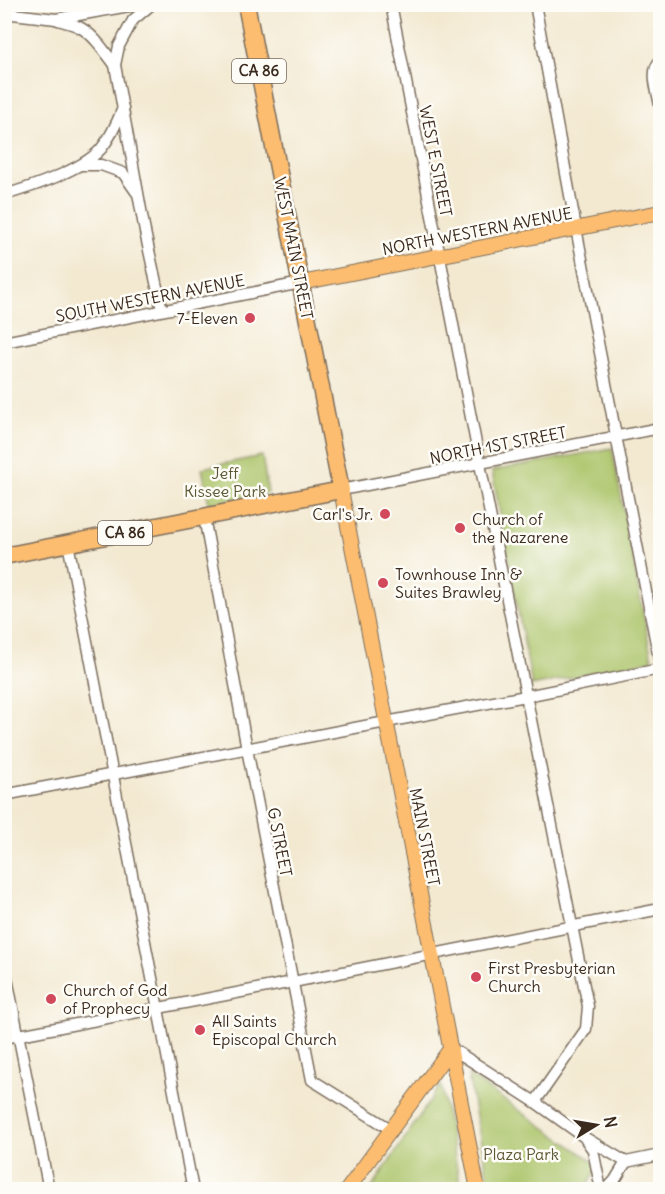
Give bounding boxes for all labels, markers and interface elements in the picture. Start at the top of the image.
road number: CA 86 [232,59,286,83]
street label: WEST E STREET [415,104,457,218]
street label: WEST MAIN STREET [270,175,318,321]
street label: NORTH WESTERN AVENUE [380,203,574,259]
street label: SOUTH WESTERN AVENUE [54,270,246,326]
place label: 7-Eleven [177,308,238,328]
marker: 7-Eleven [243,311,257,325]
street label: NORTH 1ST STREET [428,422,568,468]
park label: Jeff Kissee Park [184,463,266,501]
place label: Carl's Jr. [312,504,373,524]
marker: Carl's Jr. [378,507,392,521]
place label: Church of the Nazarene [472,509,568,547]
road number: CA 86 [98,521,152,545]
marker: Church of the Nazarene [453,521,467,535]
place label: Townhouse Inn & Suites Brawley [395,564,522,602]
marker: Townhouse Inn & Suites Brawley [376,576,390,590]
street label: MAIN STREET [406,786,444,888]
street label: G STREET [264,806,296,878]
place label: First Presbyterian Church [488,958,616,996]
marker: First Presbyterian Church [469,970,483,984]
place label: Church of God of Prophecy [63,980,167,1018]
marker: Church of God of Prophecy [44,992,58,1006]
place label: All Saints Episcopal Church [212,1011,337,1049]
marker: All Saints Episcopal Church [193,1023,207,1037]
north arrow [566,1095,626,1155]
text: N [600,1115,622,1129]
park label: Plaza Park [483,1144,559,1164]

